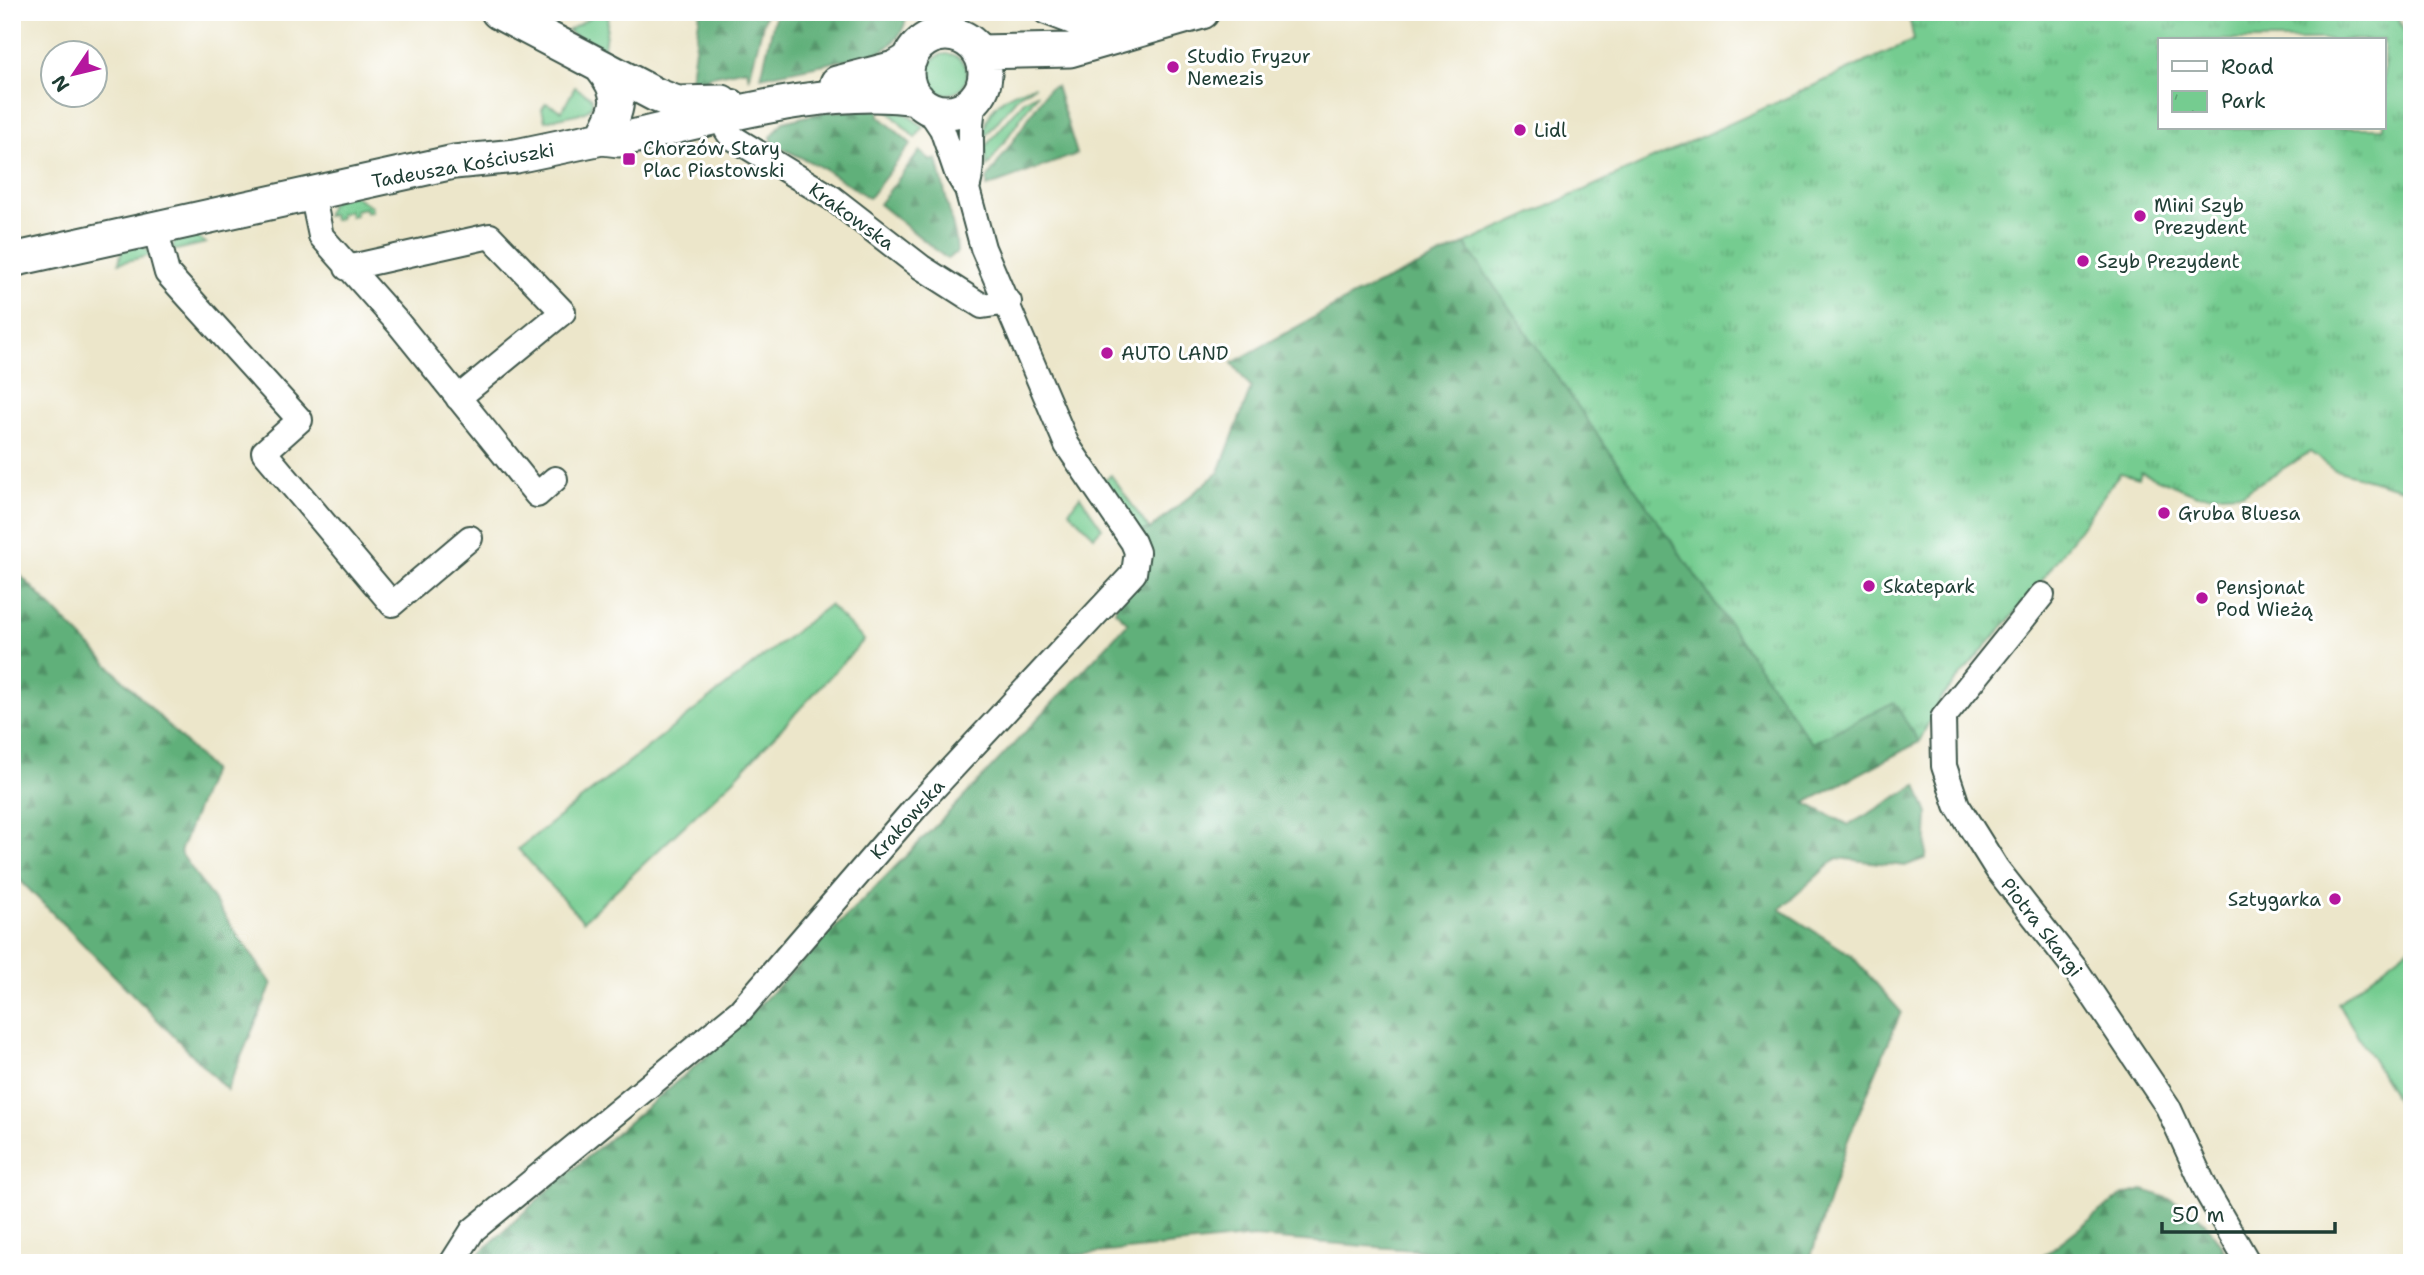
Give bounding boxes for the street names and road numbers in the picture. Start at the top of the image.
street label: Tadeusza Kościuszki [370,137,556,194]
street label: Krakowska [804,177,900,256]
street label: Krakowska [865,774,950,865]
street label: Piotra Skargi [1995,873,2088,982]

